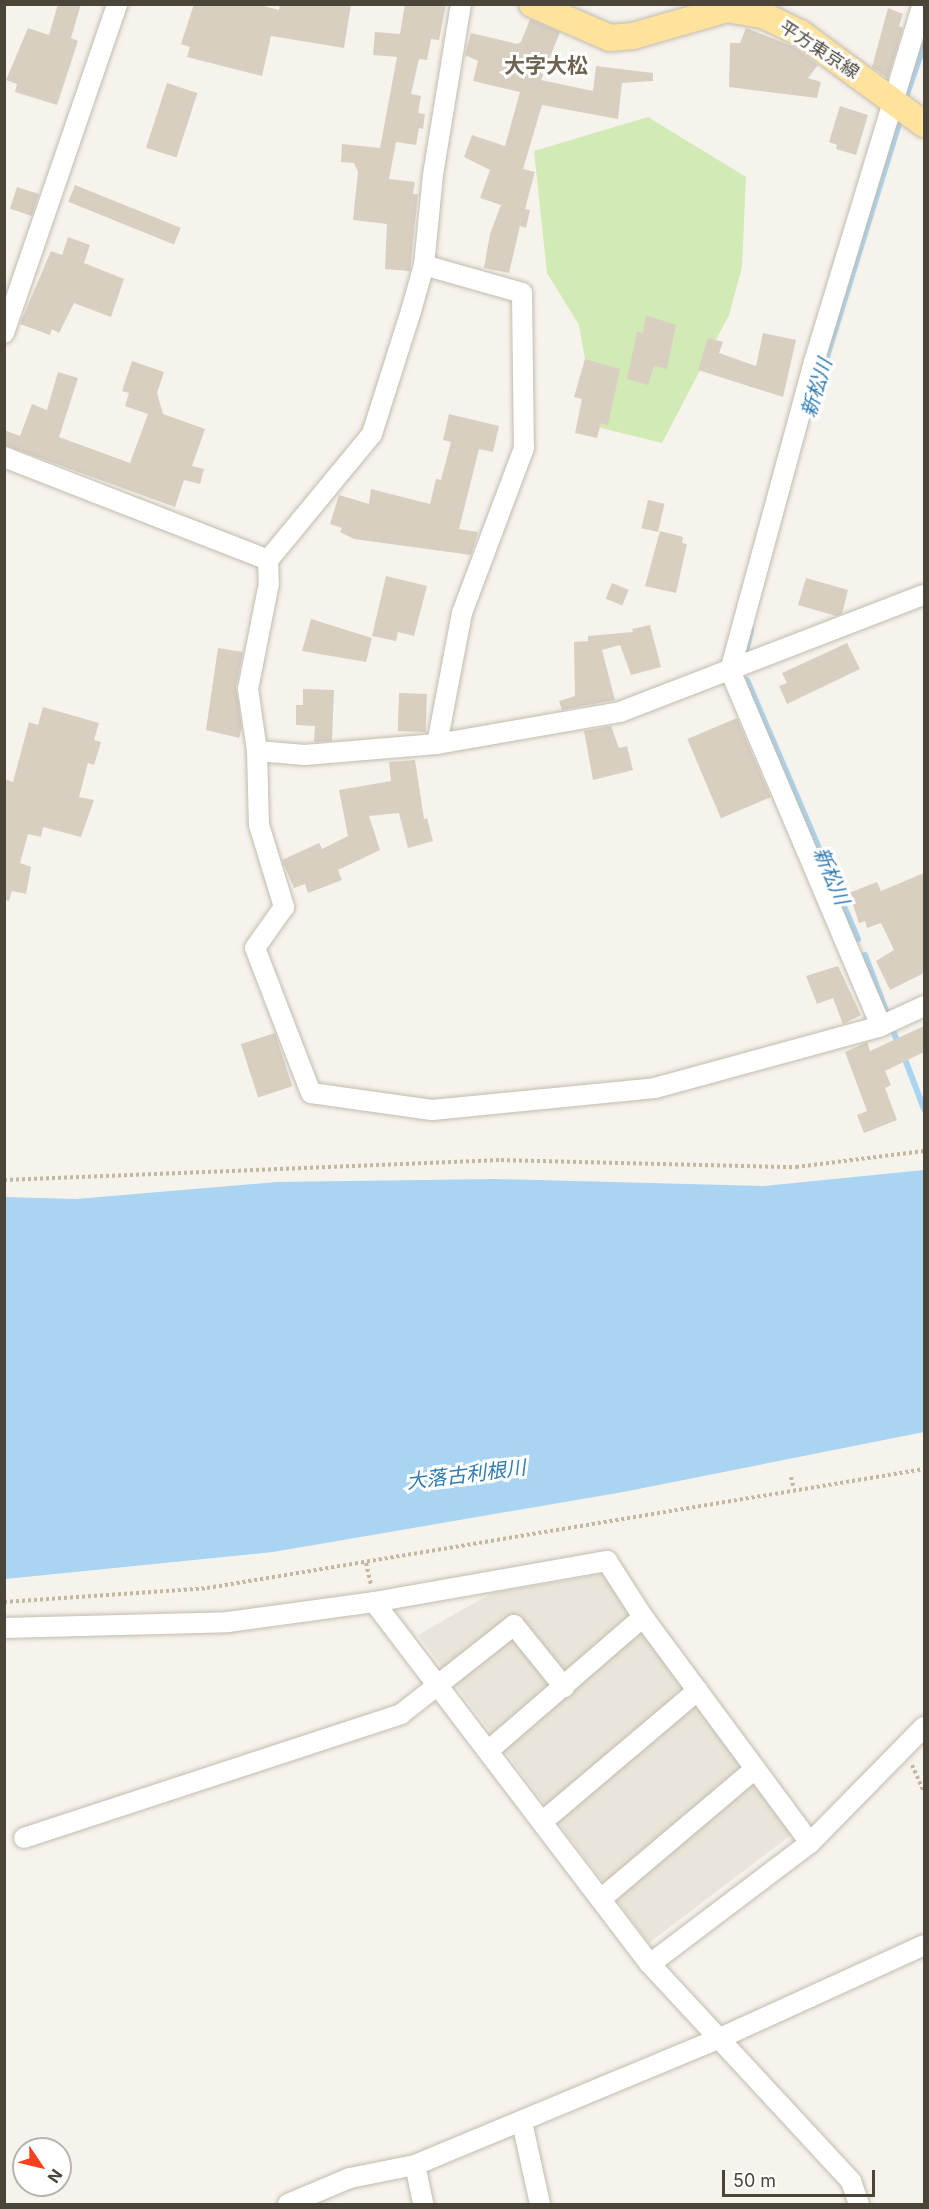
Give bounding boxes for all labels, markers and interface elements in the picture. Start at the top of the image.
street label: 平方東京線 [775,16,863,84]
district label: 大字大松 [504,53,588,79]
water label: 新松川 [797,356,837,420]
water label: 新松川 [808,844,854,908]
water label: 大落古利根川 [405,1456,527,1494]
north arrow [12,2137,72,2197]
scale bar [725,2158,878,2196]
text: N [43,2165,67,2187]
text: 50 m [733,2170,776,2191]

